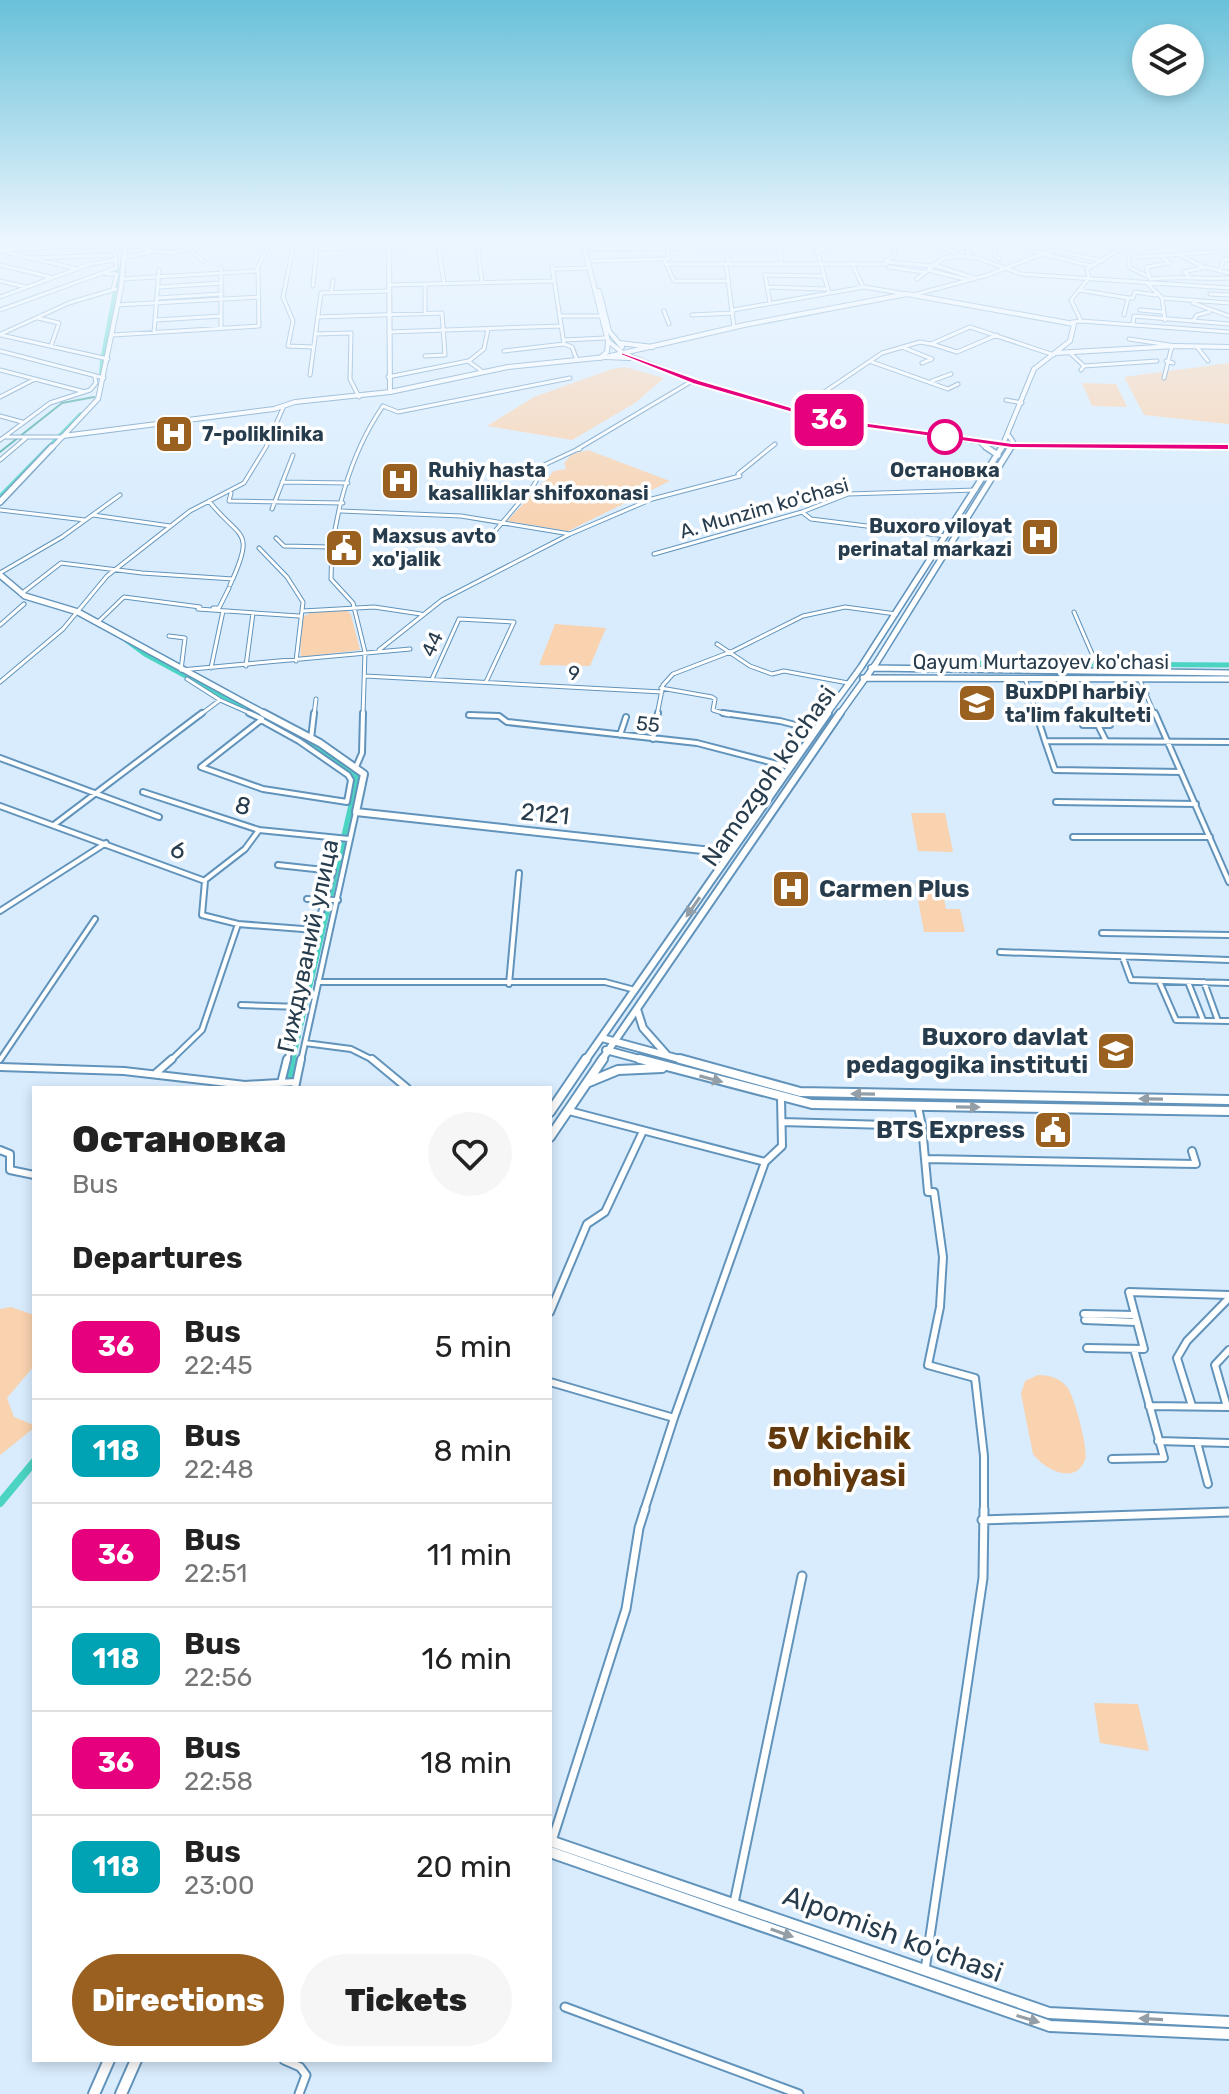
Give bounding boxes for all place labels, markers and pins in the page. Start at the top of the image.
hospital icon: 7-poliklinika [153,413,195,455]
marker: Остановка [928,420,962,454]
place label: 7-poliklinika [202,422,324,446]
place label: Ruhiy hasta kasalliklar shifoxonasi [428,458,649,505]
place label: Остановка [890,458,1000,482]
hospital icon: Ruhiy hasta kasalliklar shifoxonasi [379,460,421,502]
place label: Buxoro viloyat perinatal markazi [838,514,1012,561]
hospital icon: Buxoro viloyat perinatal markazi [1019,516,1061,558]
place label: Maxsus avto xo'jalik [372,524,496,571]
public building icon: Maxsus avto xo'jalik [323,527,365,569]
place label: BuxDPI harbiy ta'lim fakulteti [1005,680,1151,727]
school or university icon: BuxDPI harbiy ta'lim fakulteti [956,682,998,724]
hospital icon: Carmen Plus [770,868,812,910]
place label: Carmen Plus [819,875,969,903]
place label: Buxoro davlat pedagogika instituti [846,1023,1088,1079]
school or university icon: Buxoro davlat pedagogika instituti [1095,1030,1137,1072]
public building icon: BTS Express [1032,1109,1074,1151]
place label: BTS Express [876,1116,1025,1144]

